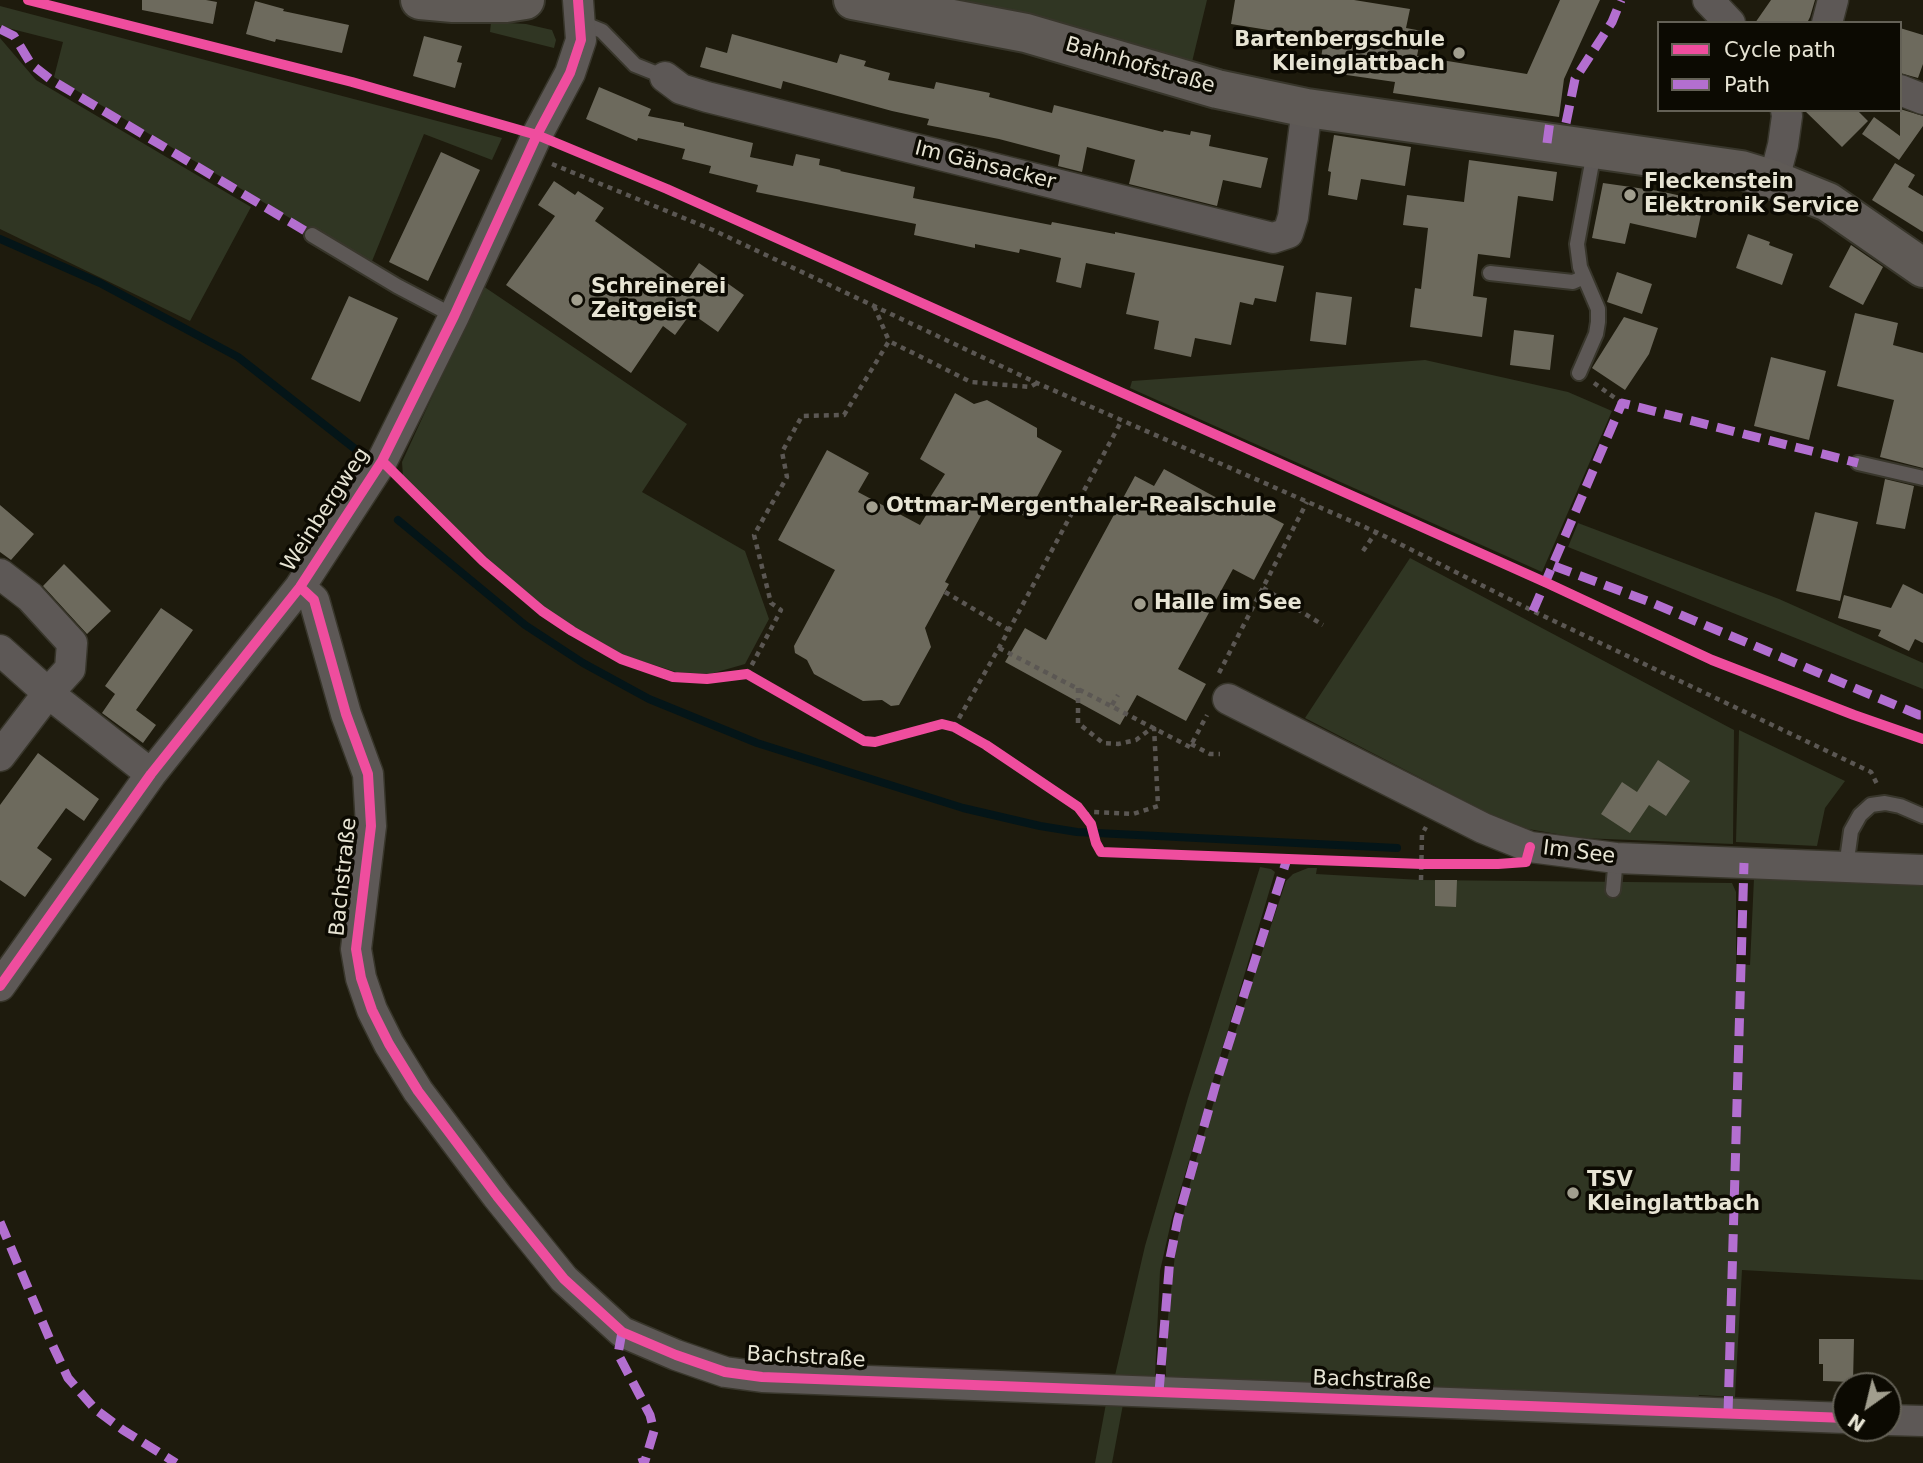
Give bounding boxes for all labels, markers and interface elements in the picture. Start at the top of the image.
legend [1657,21,1902,112]
place label: Bartenbergschule Kleinglattbach [1234,28,1445,78]
street label: Bahnhofstraße [1062,33,1218,99]
text: Cycle path [1724,38,1836,62]
marker: Bartenbergschule Kleinglattbach [1451,45,1467,61]
text: Path [1724,73,1770,97]
street label: Im Gänsacker [912,136,1058,196]
place label: Fleckenstein Elektronik Service [1644,170,1859,220]
marker: Fleckenstein Elektronik Service [1622,187,1638,203]
place label: Schreinerei Zeitgeist [591,275,726,325]
marker: Schreinerei Zeitgeist [569,292,585,308]
street label: Weinbergweg [277,443,375,577]
place label: Ottmar-Mergenthaler-Realschule [886,494,1277,520]
marker: Ottmar-Mergenthaler-Realschule [864,499,880,515]
place label: Halle im See [1154,591,1302,617]
marker: Halle im See [1132,596,1148,612]
street label: Bachstraße [325,817,363,937]
street label: Im See [1541,836,1617,870]
place label: TSV Kleinglattbach [1587,1168,1760,1218]
marker: TSV Kleinglattbach [1565,1185,1581,1201]
street label: Bachstraße [746,1342,866,1374]
street label: Bachstraße [1312,1366,1432,1396]
north arrow [1832,1372,1902,1442]
text: N [1844,1409,1869,1436]

